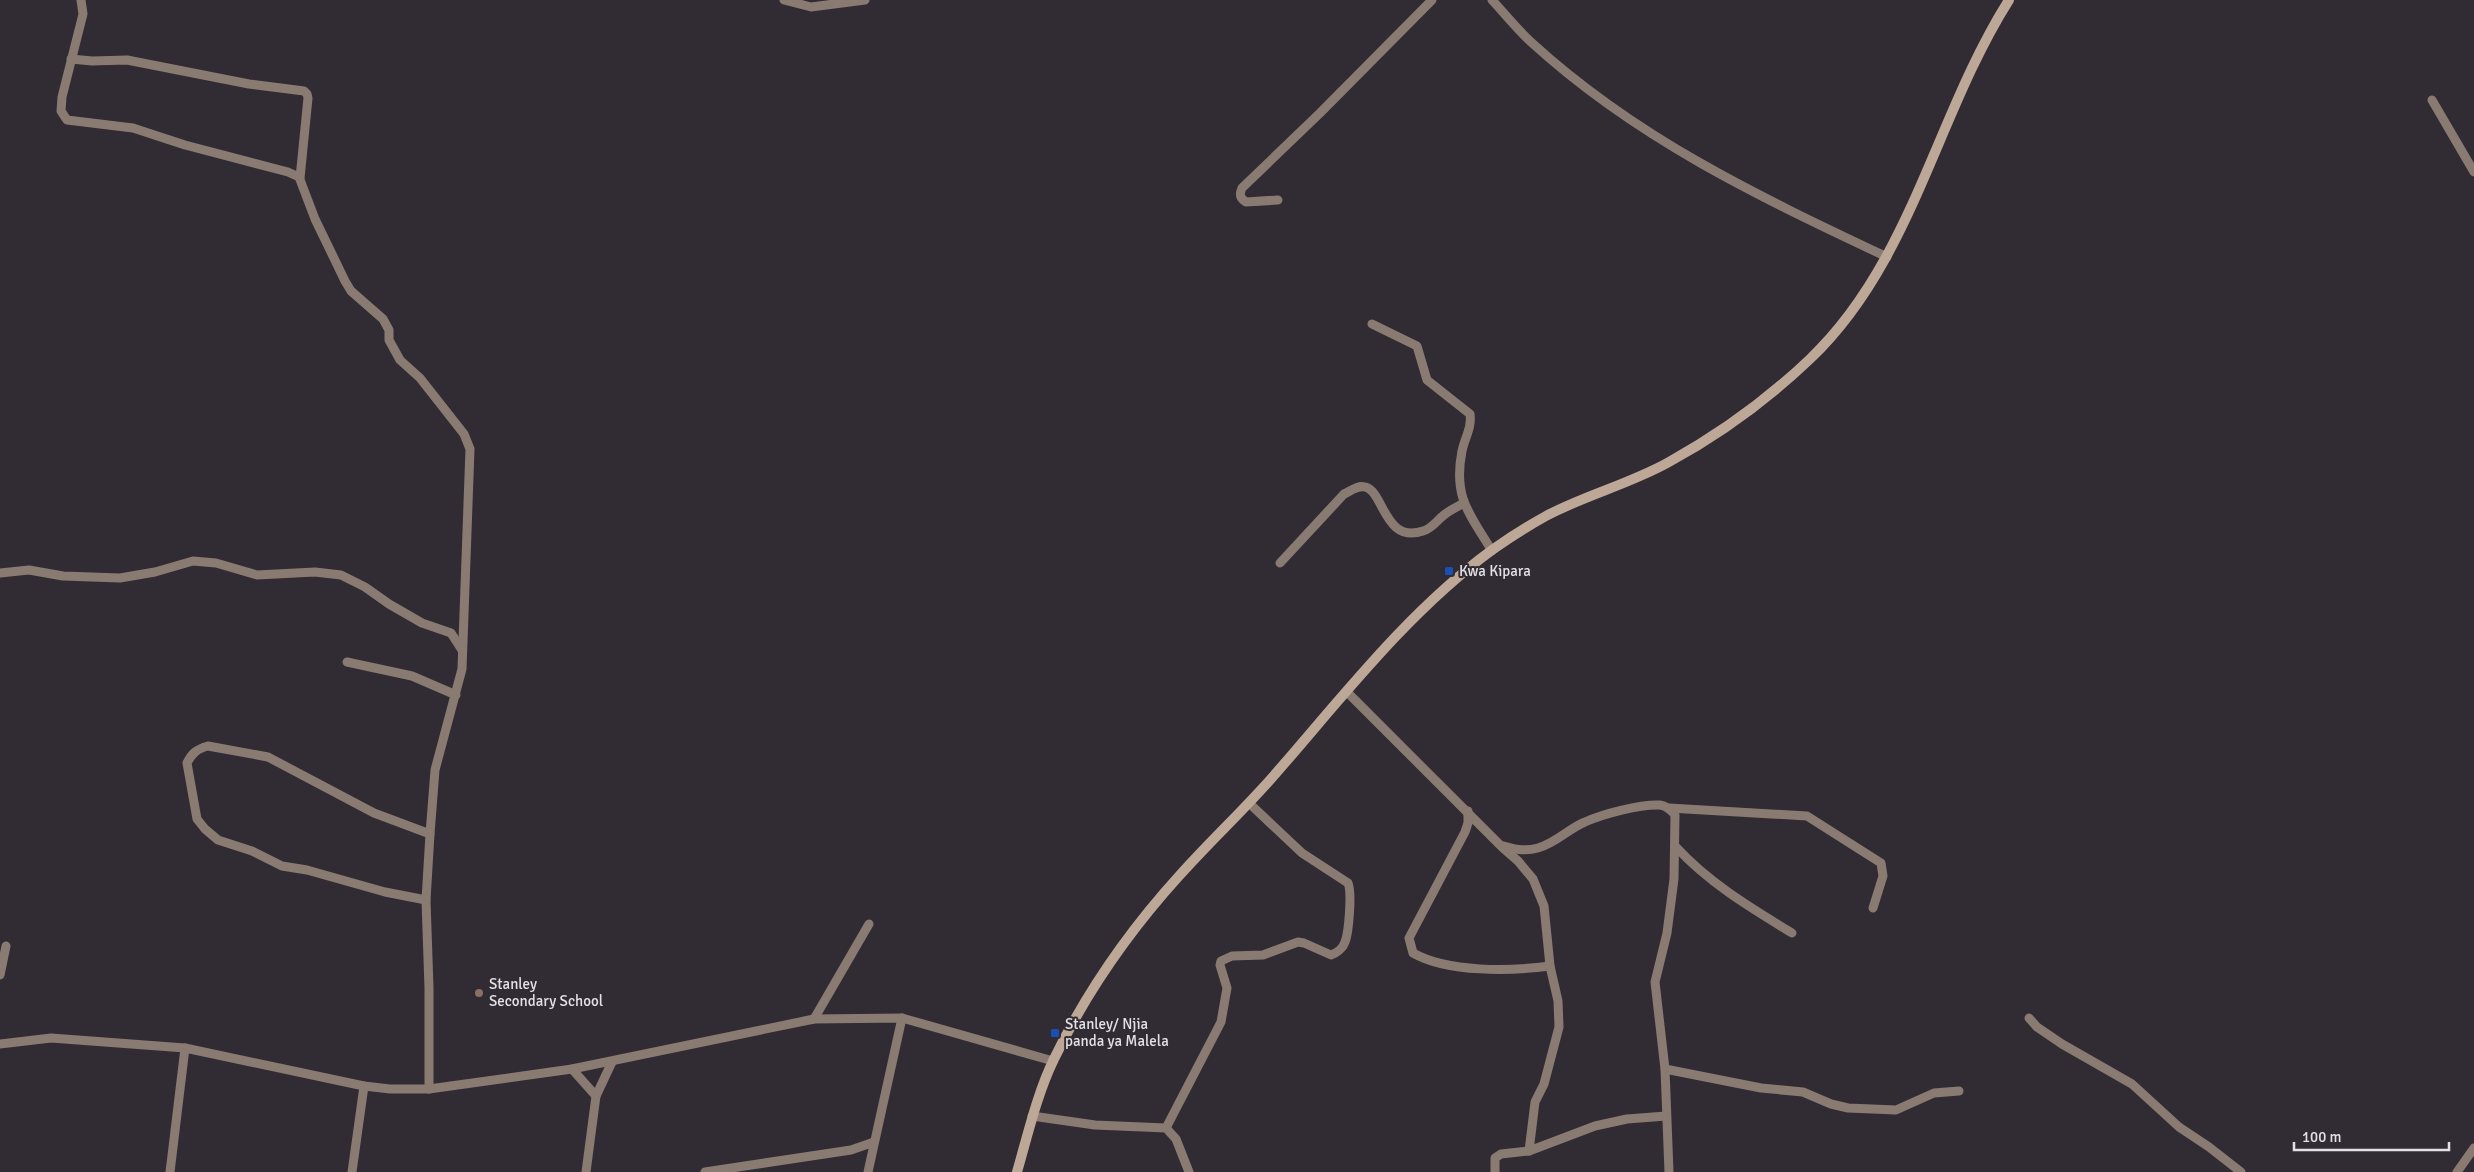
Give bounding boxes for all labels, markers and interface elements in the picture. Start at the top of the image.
place label: Kwa Kipara [1459,562,1531,580]
marker: Kwa Kipara [1443,565,1455,577]
place label: Stanley Secondary School [489,975,603,1010]
marker: Stanley Secondary School [473,987,485,999]
place label: Stanley/ Njia panda ya Malela [1065,1015,1169,1050]
marker: Stanley/ Njia panda ya Malela [1049,1027,1061,1039]
scale bar [2294,1120,2449,1152]
text: 100 m [2302,1128,2342,1146]

